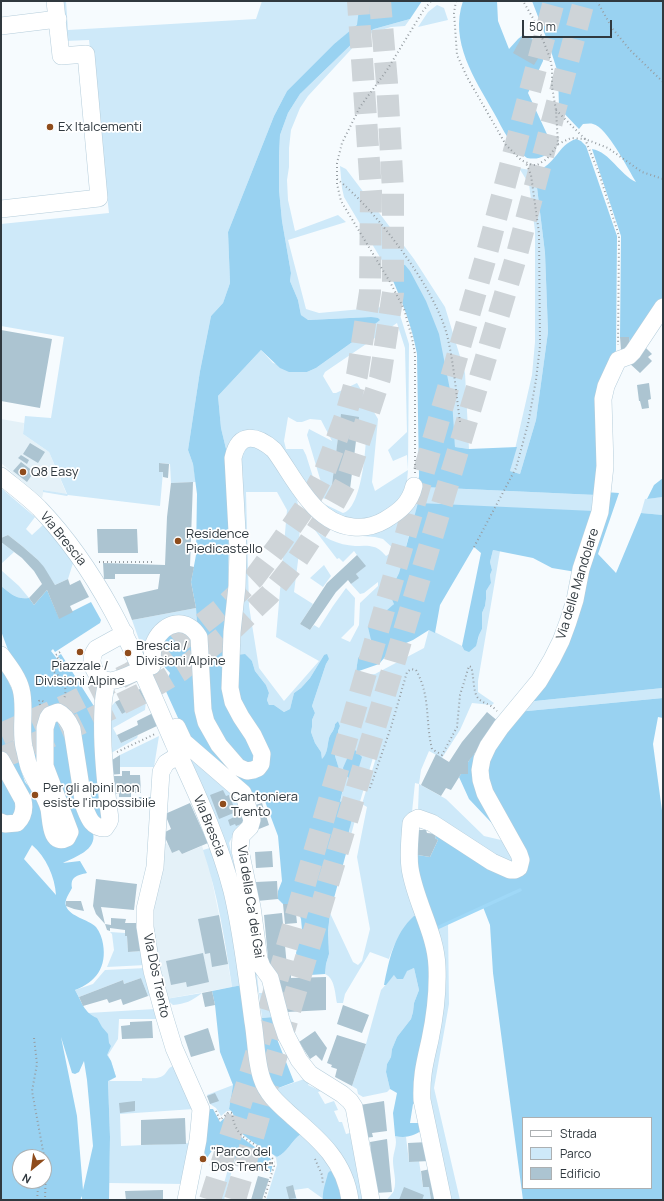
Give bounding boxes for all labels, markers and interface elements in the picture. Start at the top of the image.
scale bar [524,12,614,38]
text: 50 m [529,18,556,35]
place label: Ex Italcementi [58,119,142,135]
marker: Ex Italcementi [45,122,55,132]
place label: Q8 Easy [31,464,79,480]
marker: Q8 Easy [18,467,28,477]
street label: Via Brescia [37,509,89,569]
place label: Residence Piedicastello [186,526,263,557]
street label: Via delle Mandolare [554,526,602,642]
marker: Residence Piedicastello [173,536,183,546]
place label: Brescia / Divisioni Alpine [136,638,226,669]
marker: Piazzale / Divisioni Alpine [75,647,85,657]
marker: Brescia / Divisioni Alpine [123,648,133,658]
place label: Piazzale / Divisioni Alpine [35,658,125,689]
place label: Per gli alpini non esiste l'impossibile [43,780,156,811]
place label: Cantoniera Trento [231,789,298,820]
marker: Per gli alpini non esiste l'impossibile [30,790,40,800]
street label: Via Brescia [190,793,228,859]
marker: Cantoniera Trento [218,799,228,809]
street label: Via della Ca' dei Gai [233,845,267,959]
street label: Via Dòs Trento [139,932,173,1020]
legend [522,1117,652,1189]
text: Strada [560,1125,597,1142]
place label: "Parco del Dos Trent" [211,1144,274,1175]
text: Parco [560,1145,591,1162]
north arrow [12,1149,52,1189]
marker: "Parco del Dos Trent" [198,1154,208,1164]
text: Edificio [560,1165,600,1182]
text: N [19,1171,34,1188]

